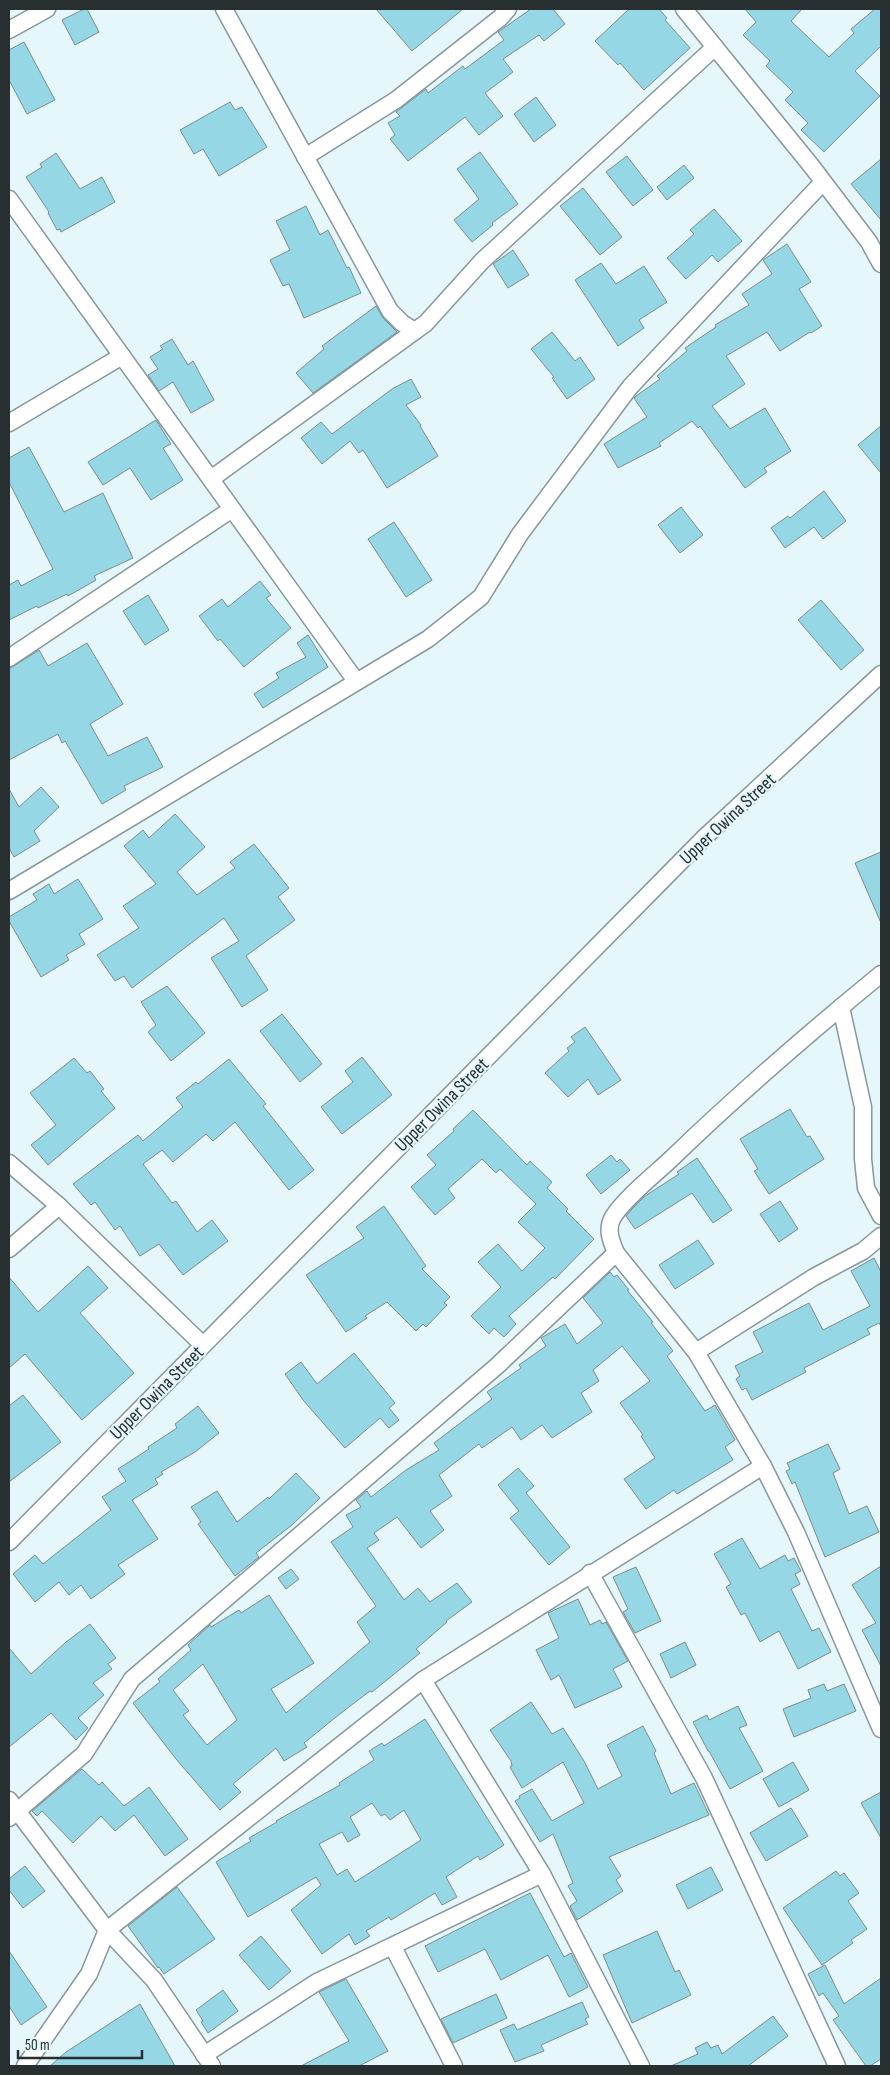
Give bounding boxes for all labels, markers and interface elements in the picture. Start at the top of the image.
street label: Upper Owina Street [675,768,781,870]
street label: Upper Owina Street [390,1053,494,1157]
street label: Upper Owina Street [105,1341,209,1445]
scale bar [18,2028,141,2060]
text: 50 m [25,2036,50,2055]

